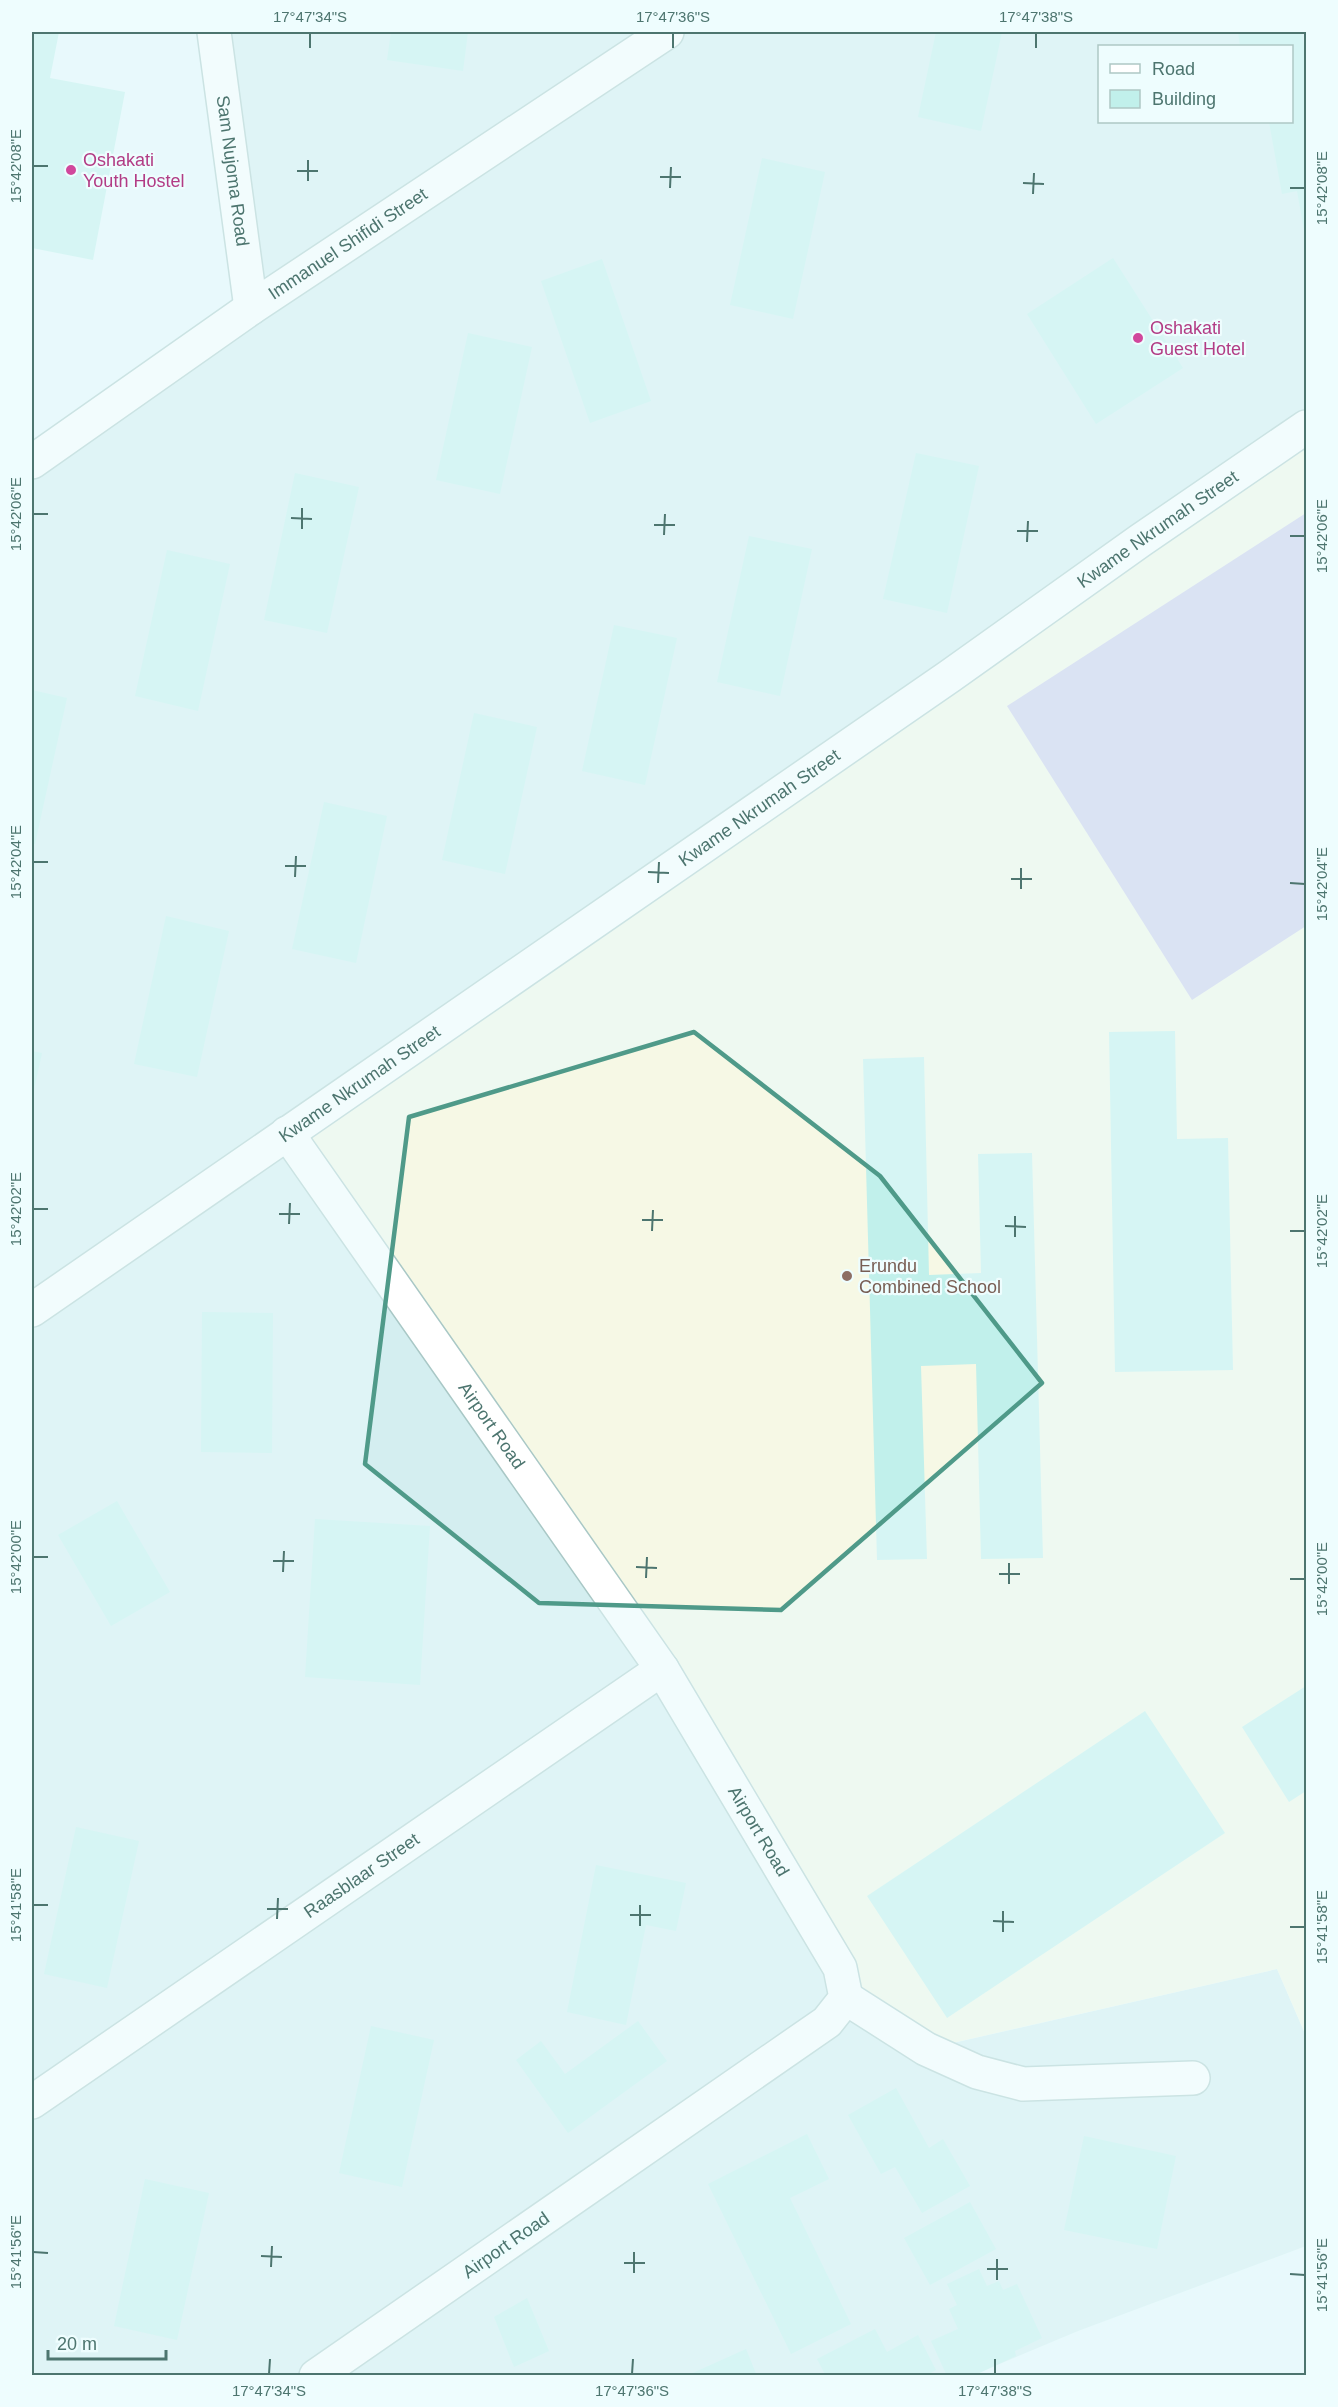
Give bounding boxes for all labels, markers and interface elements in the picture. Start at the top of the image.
text: 17°47'34"S [273,8,347,25]
text: 17°47'36"S [636,8,710,25]
text: 17°47'38"S [999,8,1073,25]
legend [1098,45,1293,123]
text: Road [1152,59,1195,79]
text: Building [1152,89,1216,109]
street label: Sam Nujoma Road [213,94,253,247]
text: 15°42'08"E [7,129,24,203]
place label: Oshakati Youth Hostel [83,150,184,191]
text: 15°42'08"E [1313,151,1330,225]
marker: Oshakati Youth Hostel [64,163,78,177]
street label: Immanuel Shifidi Street [265,184,431,304]
place label: Oshakati Guest Hotel [1150,318,1245,359]
marker: Oshakati Guest Hotel [1131,331,1145,345]
street label: Kwame Nkrumah Street [1074,466,1242,592]
text: 15°42'06"E [7,477,24,551]
text: 15°42'06"E [1313,499,1330,573]
street label: Kwame Nkrumah Street [675,745,844,870]
text: 15°42'04"E [7,825,24,899]
text: 15°42'04"E [1313,847,1330,921]
street label: Kwame Nkrumah Street [275,1021,444,1146]
text: 15°42'02"E [7,1172,24,1246]
text: 15°42'02"E [1313,1194,1330,1268]
place label: Erundu Combined School [859,1256,1001,1297]
marker: Erundu Combined School [840,1269,854,1283]
street label: Airport Road [454,1378,529,1473]
text: 15°42'00"E [7,1520,24,1594]
text: 15°42'00"E [1313,1542,1330,1616]
street label: Airport Road [724,1783,793,1880]
street label: Raasblaar Street [300,1829,423,1922]
text: 15°41'58"E [7,1868,24,1942]
text: 15°41'58"E [1313,1890,1330,1964]
street label: Airport Road [459,2208,553,2282]
text: 15°41'56"E [7,2215,24,2289]
text: 15°41'56"E [1313,2238,1330,2312]
scale bar [48,2323,166,2361]
text: 20 m [57,2334,97,2354]
text: 17°47'34"S [232,2382,306,2399]
text: 17°47'36"S [595,2382,669,2399]
text: 17°47'38"S [958,2382,1032,2399]

